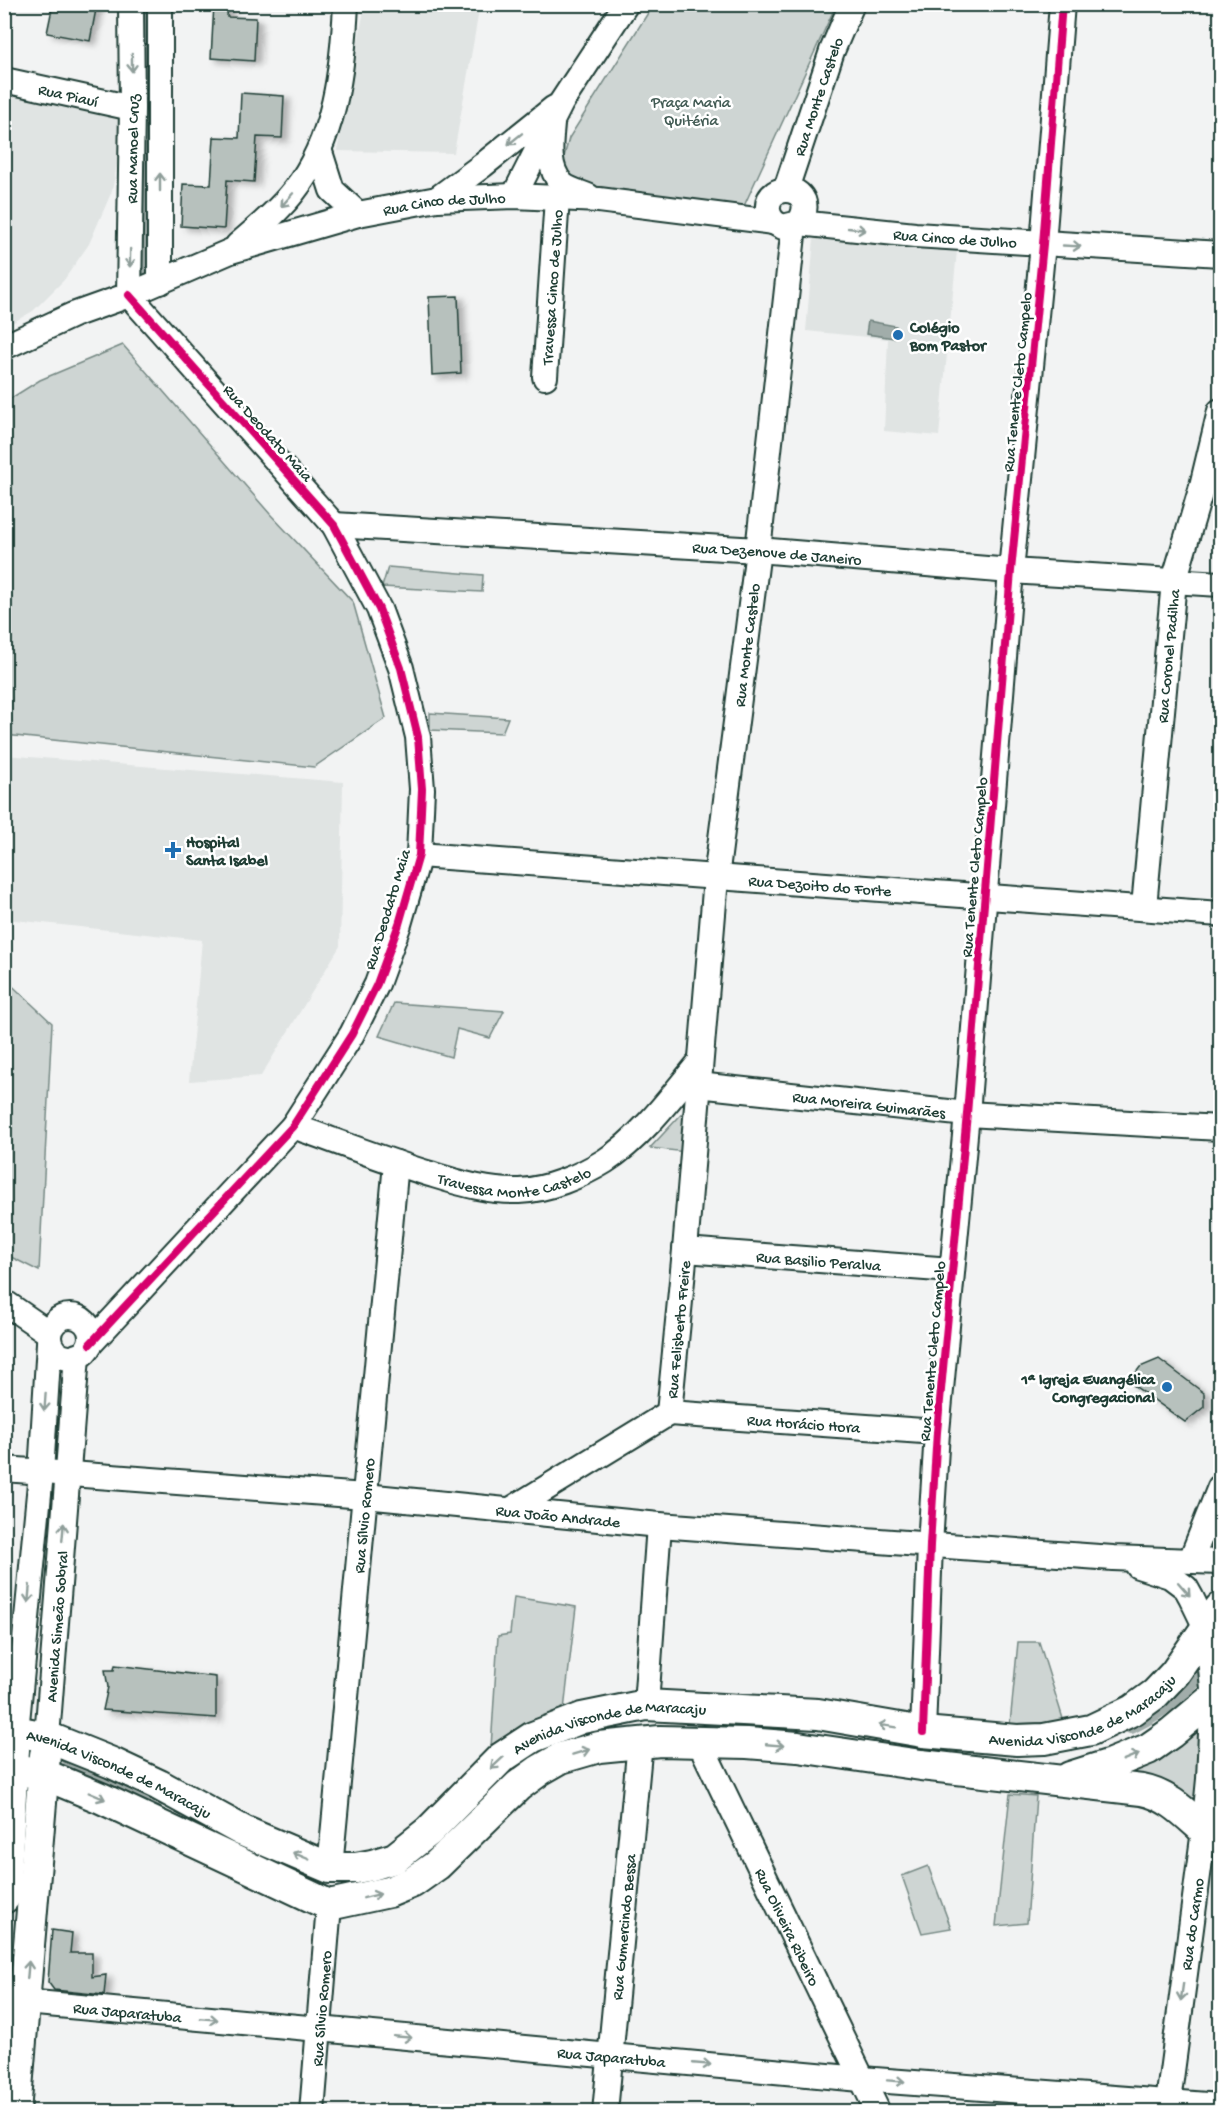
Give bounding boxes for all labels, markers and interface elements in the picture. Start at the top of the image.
street label: Rua Monte Castelo [792,35,850,159]
one-way arrow [126,52,137,72]
street label: Rua Piauí [36,82,100,113]
street label: Rua Manoel Cruz [124,93,145,204]
park label: Praça Maria Quitéria [650,95,732,132]
one-way arrow [507,133,523,146]
one-way arrow [154,172,166,192]
street label: Rua Cinco de Julho [382,190,506,222]
one-way arrow [280,192,294,207]
street label: Travessa Cinco de Julho [540,209,569,367]
one-way arrow [847,224,866,235]
street label: Rua Cinco de Julho [892,227,1017,254]
one-way arrow [1062,240,1082,251]
one-way arrow [124,247,136,267]
street label: Rua Tenente Cleto Campelo [1001,291,1038,473]
place label: Colégio Bom Pastor [909,320,988,357]
marker: Colégio Bom Pastor [891,328,905,342]
street label: Rua Deodato Maia [218,382,316,488]
street label: Rua Dezenove de Janeiro [692,540,862,572]
street label: Rua Monte Castelo [732,583,767,708]
street label: Rua Coronel Padilha [1155,588,1186,724]
street label: Rua Tenente Cleto Campelo [959,776,994,958]
place label: Hospital Santa Isabel [186,835,268,872]
marker: Hospital Santa Isabel [164,841,182,859]
street label: Rua Deodato Maia [362,847,417,972]
street label: Rua Dezoito do Forte [748,873,893,903]
street label: Rua Moreira Guimarães [791,1089,947,1125]
street label: Travessa Monte Castelo [434,1165,595,1204]
street label: Rua Basilio Peralva [755,1249,883,1278]
street label: Rua Felisberto Freire [664,1259,697,1400]
street label: Rua Tenente Cleto Campelo [917,1260,952,1442]
place label: 1ª Igreja Evangélica Congregacional [1021,1372,1156,1409]
marker: 1ª Igreja Evangélica Congregacional [1160,1380,1174,1394]
one-way arrow [40,1391,51,1411]
street label: Rua Horácio Hora [746,1413,862,1440]
street label: Rua Sílvio Romero [352,1457,381,1574]
street label: Rua João Andrade [495,1503,622,1534]
one-way arrow [58,1523,69,1543]
street label: Avenida Simeão Sobral [44,1550,75,1703]
one-way arrow [1177,1581,1191,1596]
one-way arrow [23,1583,34,1603]
street label: Avenida Visconde de Maracaju [988,1672,1182,1753]
street label: Avenida Visconde de Maracaju [510,1699,707,1761]
one-way arrow [878,1720,897,1731]
street label: Avenida Visconde de Maracaju [24,1727,214,1825]
one-way arrow [764,1740,784,1751]
one-way arrow [571,1746,590,1757]
one-way arrow [1121,1751,1140,1762]
one-way arrow [489,1756,504,1770]
one-way arrow [88,1791,106,1803]
one-way arrow [292,1850,311,1861]
street label: Rua Gumercindo Bessa [610,1852,642,2001]
street label: Rua Oliveira Ribeiro [749,1866,822,1990]
street label: Rua do Carmo [1179,1877,1210,1972]
one-way arrow [362,1890,381,1901]
street label: Rua Sílvio Romero [310,1950,338,2067]
one-way arrow [23,1960,34,1980]
one-way arrow [1177,1982,1188,2002]
street label: Rua Japaratuba [72,2000,183,2029]
one-way arrow [198,2014,218,2025]
one-way arrow [393,2032,413,2043]
street label: Rua Japaratuba [556,2045,667,2074]
one-way arrow [691,2059,711,2070]
one-way arrow [886,2076,906,2087]

